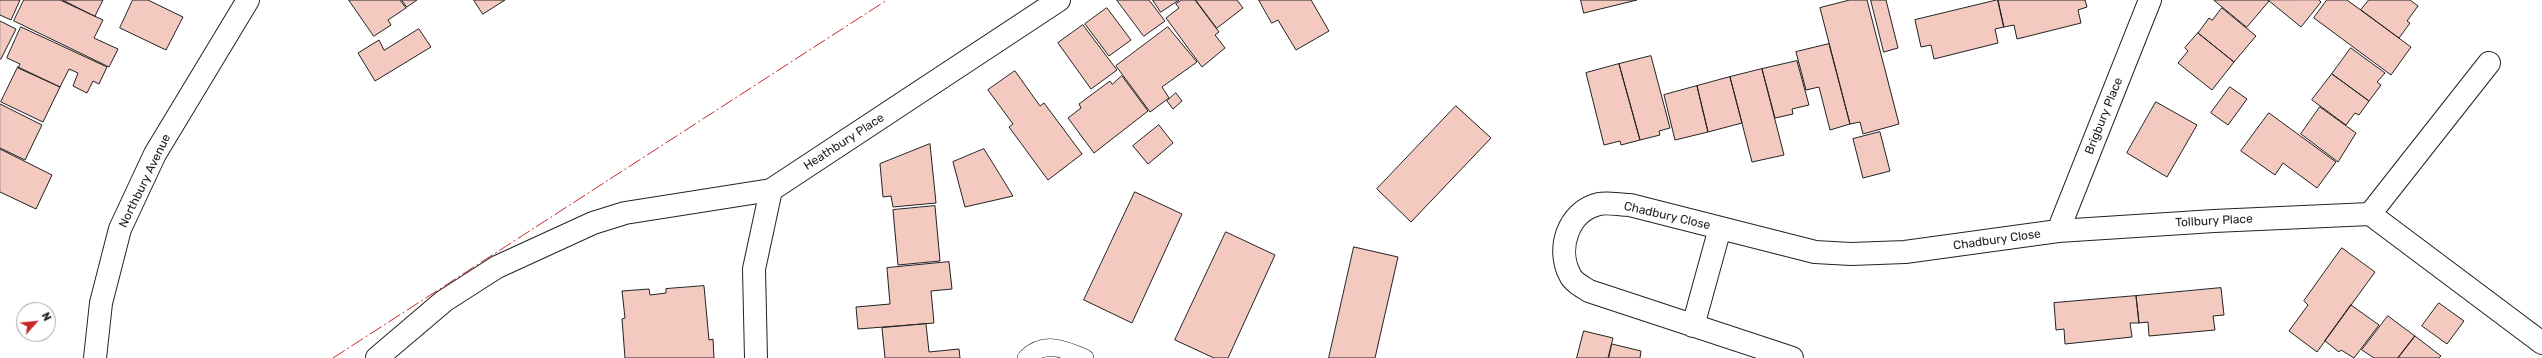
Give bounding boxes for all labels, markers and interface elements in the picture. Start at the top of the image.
street label: Brigbury Place [2082,75,2126,157]
street label: Heathbury Place [801,111,887,173]
street label: Northbury Avenue [116,132,174,230]
street label: Chadbury Close [1622,199,1712,233]
street label: Tollbury Place [2175,212,2253,230]
street label: Chadbury Close [1952,227,2042,253]
north arrow [16,302,56,342]
text: N [39,310,54,323]

